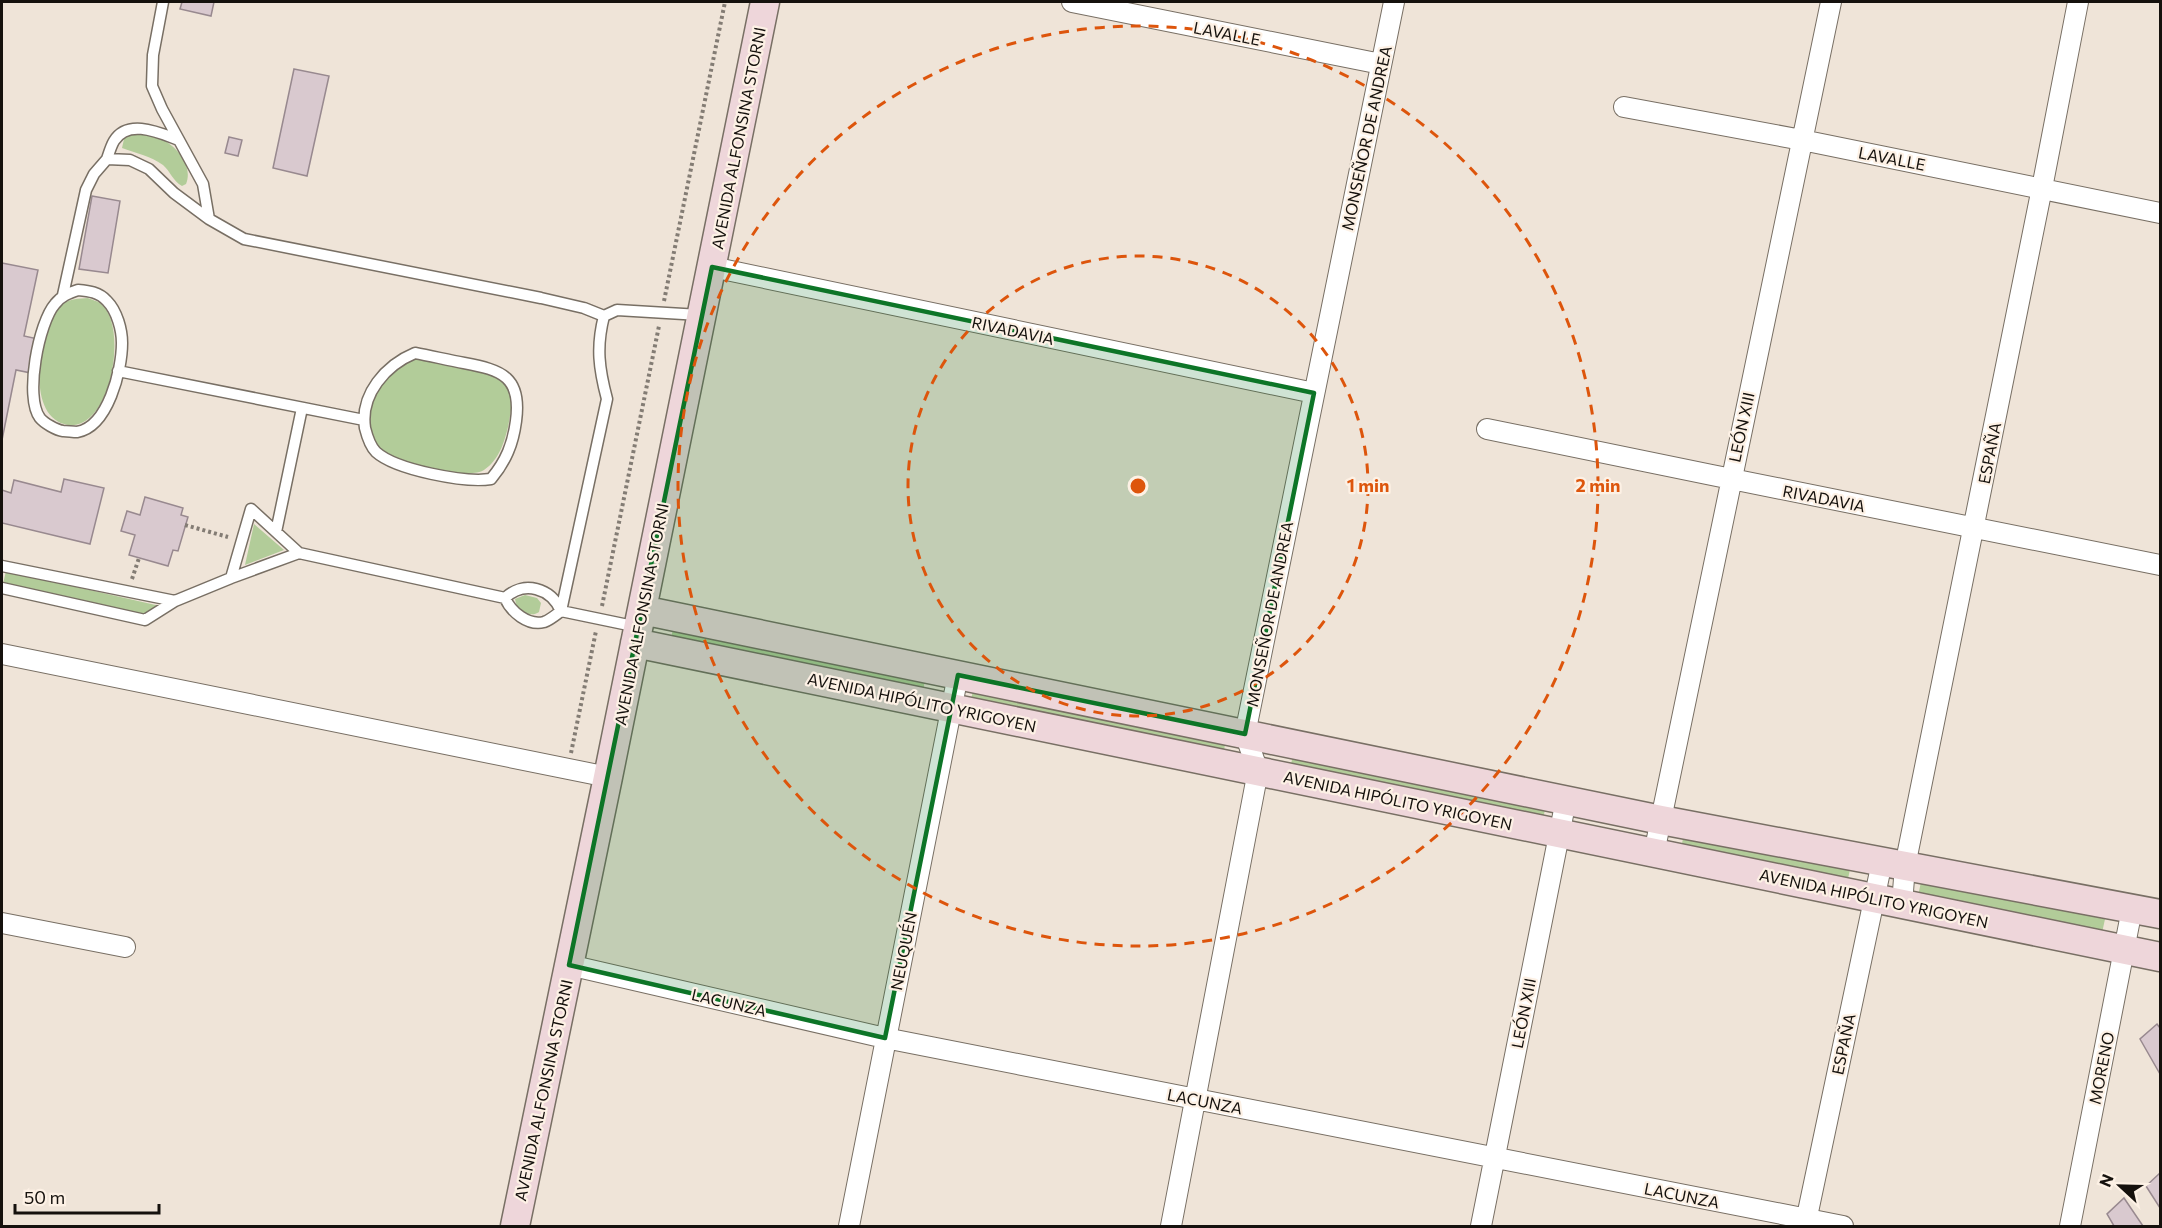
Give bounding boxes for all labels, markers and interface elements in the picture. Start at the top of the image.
street label: LAVALLE [1192,17,1262,49]
street label: AVENIDA ALFONSINA STORNI [707,25,769,251]
street label: MONSEÑOR DE ANDREA [1337,44,1395,232]
street label: LAVALLE [1857,142,1927,174]
street label: RIVADAVIA [970,312,1056,348]
street label: LEÓN XIII [1724,390,1758,464]
street label: ESPAÑA [1974,421,2004,485]
text: 1 min [1347,474,1389,496]
text: 2 min [1576,474,1620,496]
centre of rings [1128,476,1148,496]
street label: RIVADAVIA [1781,481,1867,515]
street label: AVENIDA ALFONSINA STORNI [610,501,672,727]
street label: MONSEÑOR DE ANDREA [1242,520,1296,708]
street label: AVENIDA HIPÓLITO YRIGOYEN [806,668,1038,736]
street label: AVENIDA HIPÓLITO YRIGOYEN [1282,766,1514,834]
street label: AVENIDA HIPÓLITO YRIGOYEN [1758,864,1990,932]
street label: NEUQUÉN [886,910,920,992]
street label: LEÓN XIII [1507,976,1539,1050]
street label: AVENIDA ALFONSINA STORNI [510,977,576,1203]
street label: LACUNZA [690,984,768,1020]
street label: ESPAÑA [1827,1012,1859,1076]
street label: MORENO [2085,1030,2117,1106]
street label: LACUNZA [1166,1084,1244,1118]
north arrow [2090,1156,2150,1216]
text: N [2095,1171,2117,1189]
scale bar [15,1177,159,1215]
street label: LACUNZA [1643,1178,1721,1212]
text: 50 m [24,1186,65,1208]

